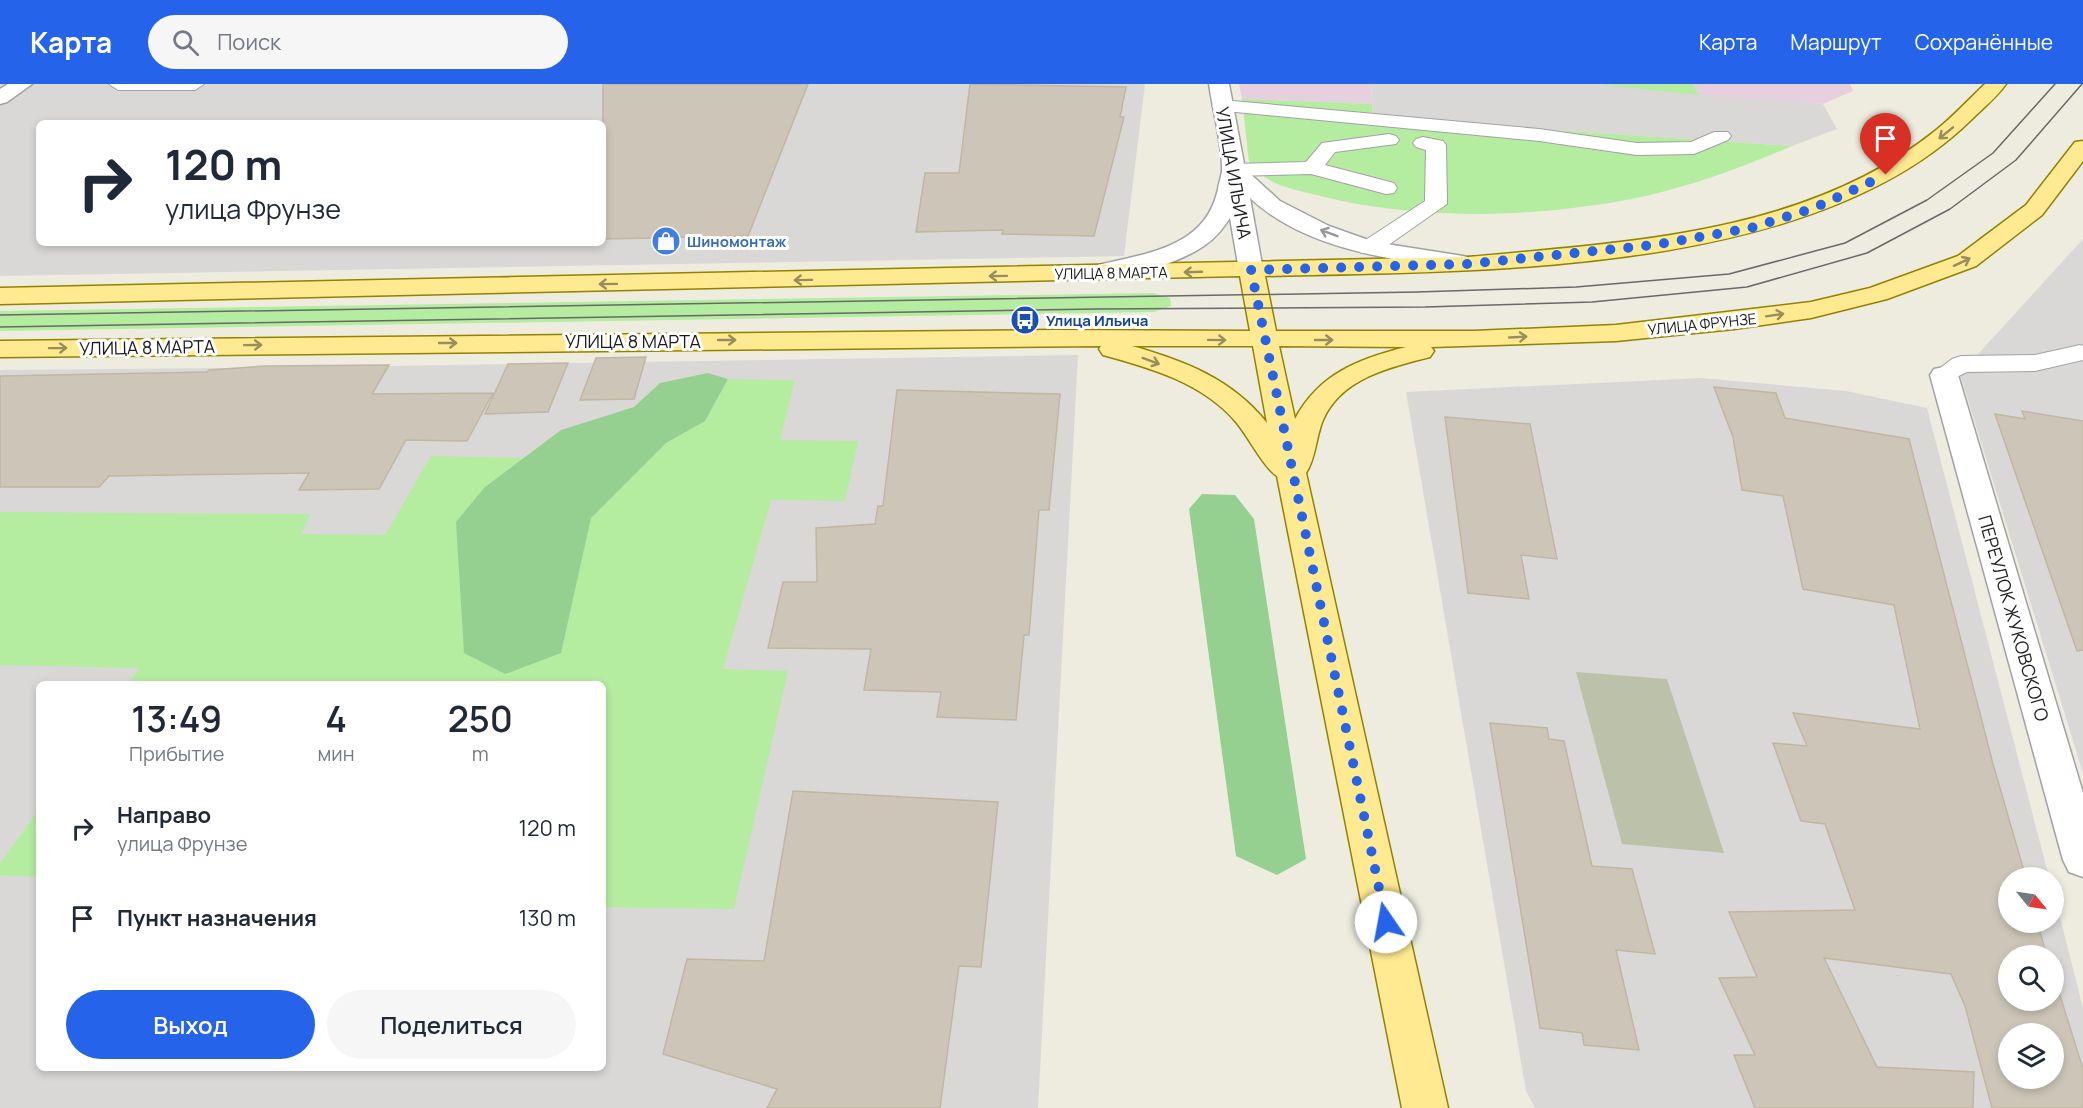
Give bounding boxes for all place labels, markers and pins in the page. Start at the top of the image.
pin [1860,113,1911,175]
shop icon: Шиномонтаж [650,225,682,257]
place label: Шиномонтаж [687,231,787,252]
bus stop icon: Улица Ильича [1009,304,1041,336]
place label: Улица Ильича [1046,310,1149,331]

